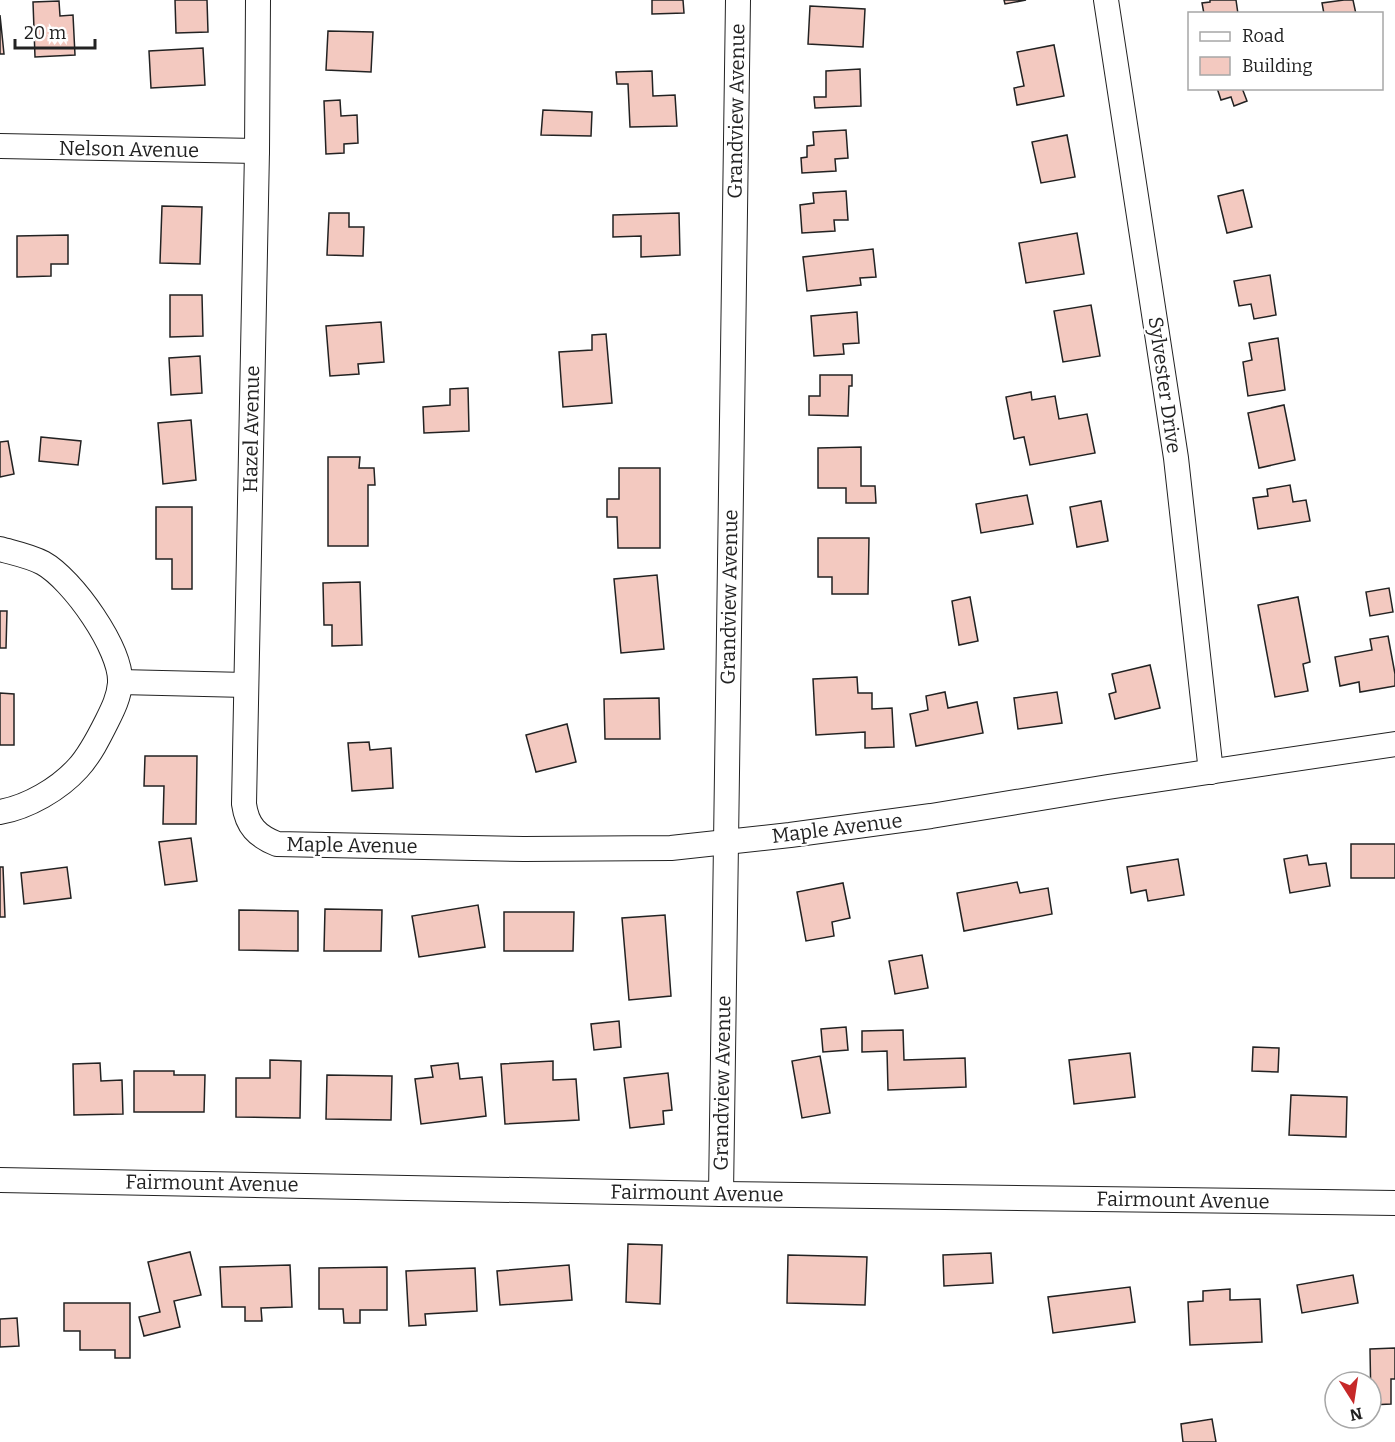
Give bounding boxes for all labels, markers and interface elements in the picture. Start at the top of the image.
scale bar [15,12,94,50]
legend [1188,12,1383,90]
text: 20 m [24,22,66,44]
street label: Grandview Avenue [722,23,750,199]
text: Road [1242,25,1285,47]
text: Building [1242,55,1313,77]
street label: Nelson Avenue [59,136,199,162]
street label: Sylvester Drive [1144,315,1186,455]
street label: Hazel Avenue [238,365,264,493]
street label: Grandview Avenue [715,509,743,685]
street label: Maple Avenue [770,808,904,848]
street label: Maple Avenue [286,832,418,858]
street label: Grandview Avenue [708,995,736,1171]
street label: Fairmount Avenue [125,1169,299,1197]
street label: Fairmount Avenue [610,1179,784,1207]
street label: Fairmount Avenue [1096,1186,1270,1214]
north arrow [1323,1370,1383,1430]
text: N [1348,1404,1364,1425]

